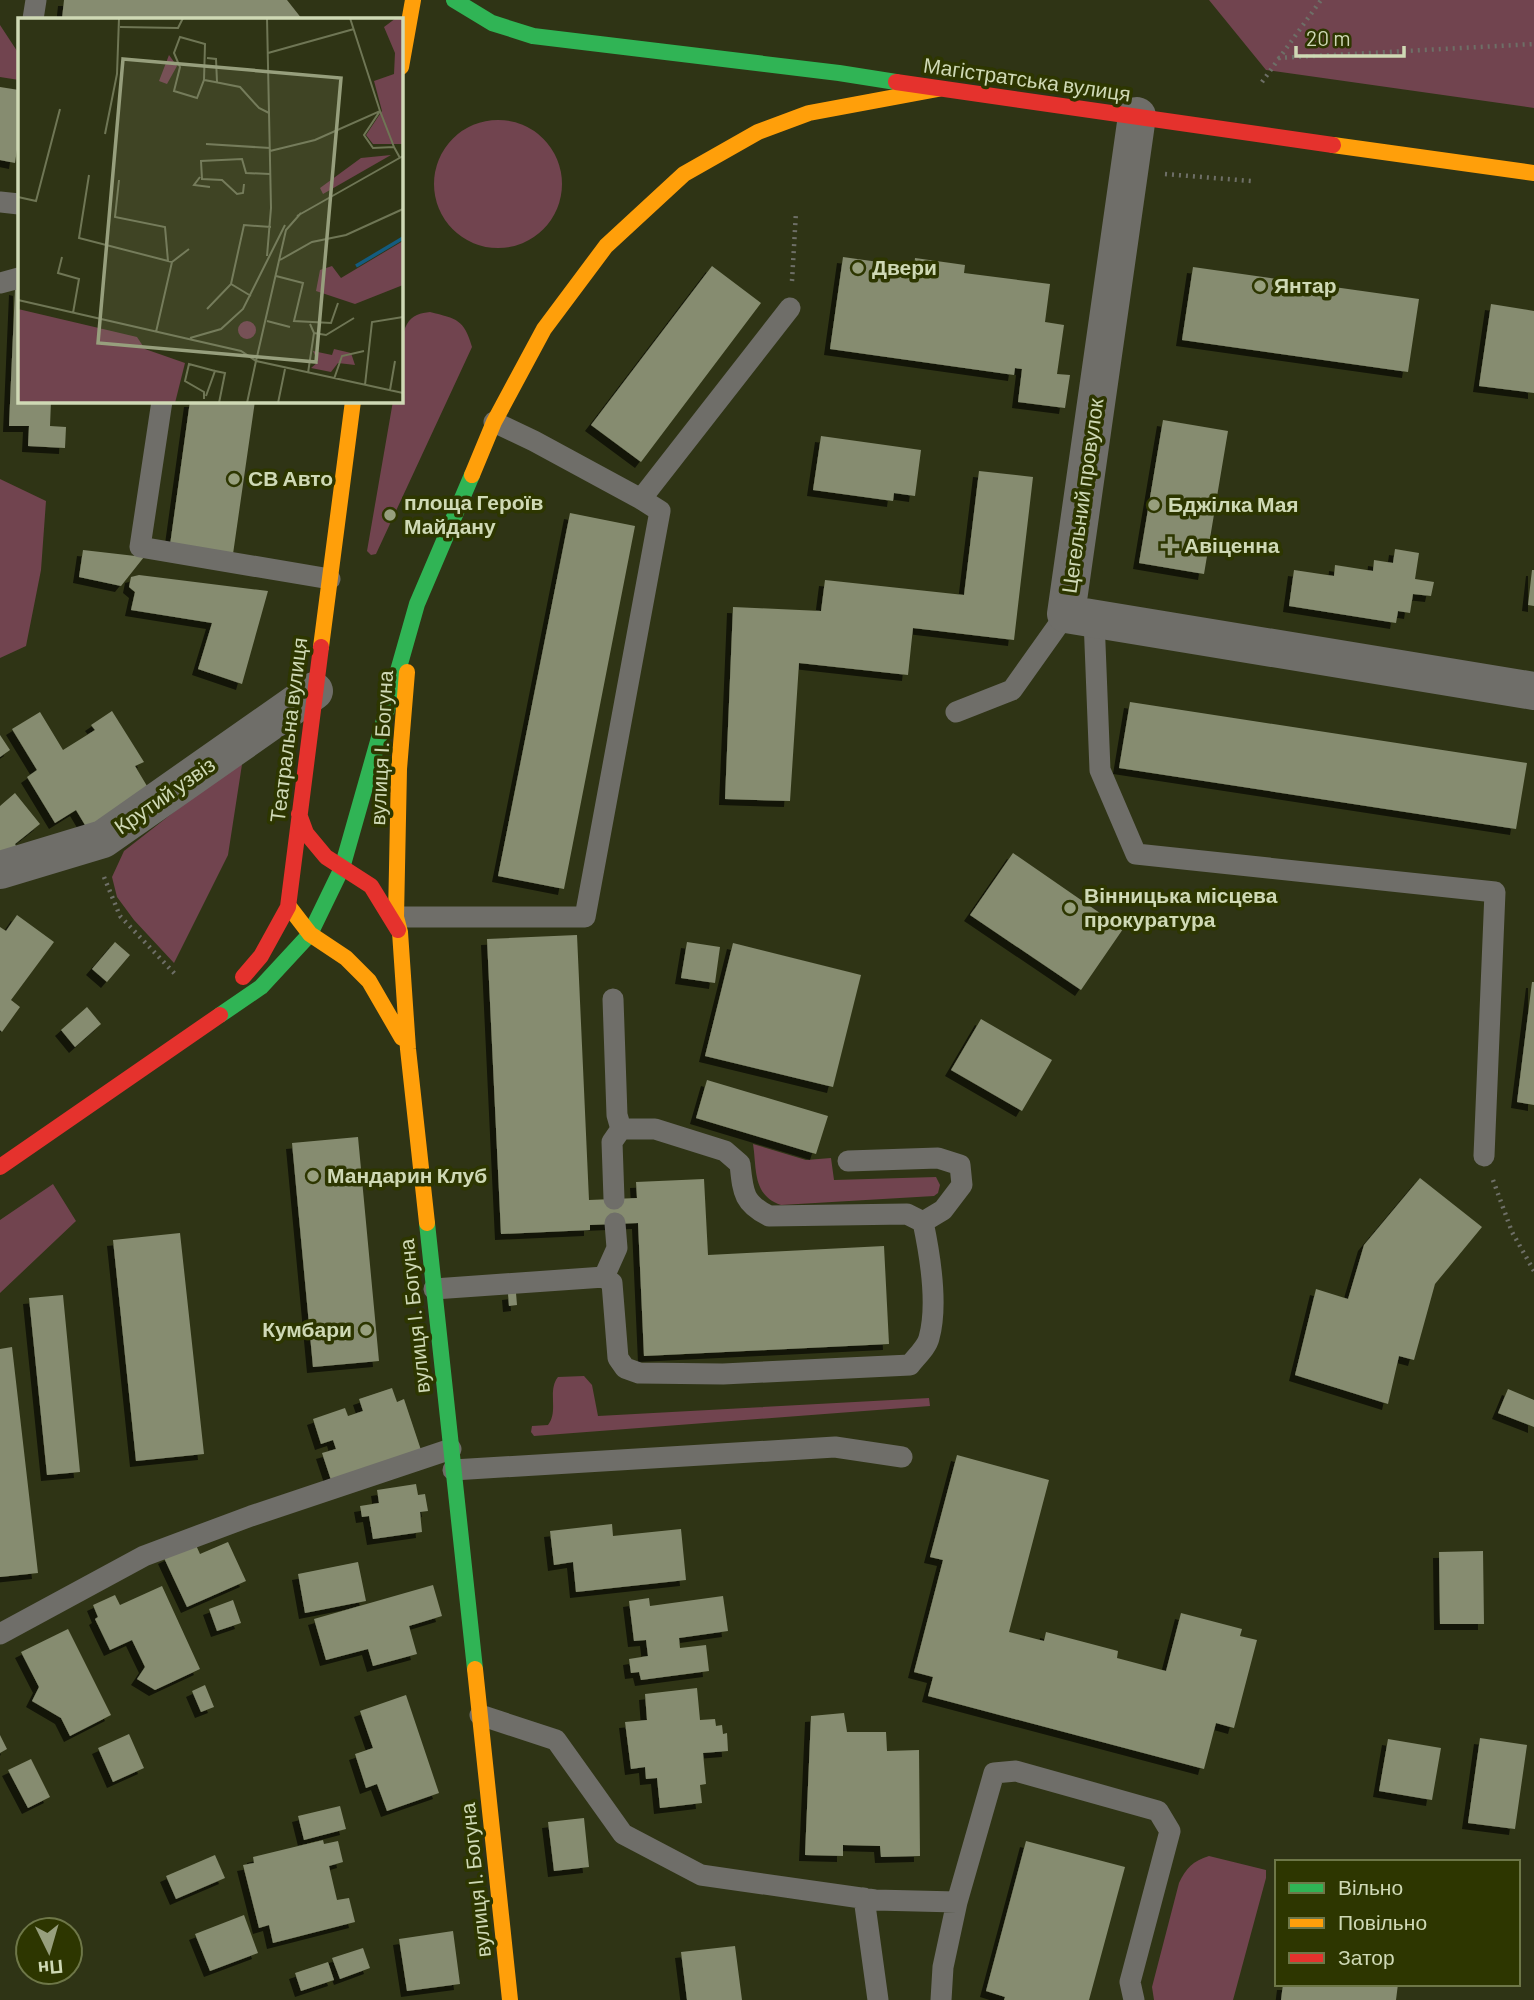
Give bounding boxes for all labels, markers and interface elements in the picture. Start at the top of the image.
scale bar [1296,14,1404,58]
inset map [18,18,402,402]
text: 20 m [1306,25,1351,50]
street label: Магістратська вулиця [922,52,1133,105]
place label: Двери [872,254,937,279]
marker: Двери [850,260,866,276]
place label: Янтар [1274,272,1337,297]
marker: Янтар [1252,278,1268,294]
street label: Цегельний провулок [1055,396,1108,595]
place label: СВ Авто [248,465,333,490]
marker: СВ Авто [226,471,242,487]
place label: площа Героїв Майдану [404,489,544,538]
place label: Бджілка Мая [1168,491,1299,516]
marker: Бджілка Мая [1146,497,1162,513]
marker: площа Героїв Майдану [382,507,398,523]
place label: Авіценна [1184,532,1280,557]
marker: Авіценна [1162,538,1178,554]
street label: Театральна вулиця [264,636,311,824]
street label: вулиця І. Богуна [364,670,397,826]
street label: Крутий узвіз [109,751,219,839]
place label: Вінницька місцева прокуратура [1084,882,1278,931]
marker: Вінницька місцева прокуратура [1062,900,1078,916]
place label: Мандарин Клуб [327,1162,487,1187]
marker: Мандарин Клуб [305,1168,321,1184]
street label: вулиця І. Богуна [393,1237,434,1395]
place label: Кумбари [262,1316,352,1341]
marker: Кумбари [358,1322,374,1338]
street label: вулиця І. Богуна [454,1801,495,1959]
legend [1275,1860,1520,1986]
text: Вільно [1338,1874,1403,1899]
text: Повільно [1338,1909,1427,1934]
north arrow [14,1916,84,1986]
text: Затор [1338,1944,1395,1969]
text: Пн [37,1956,64,1981]

